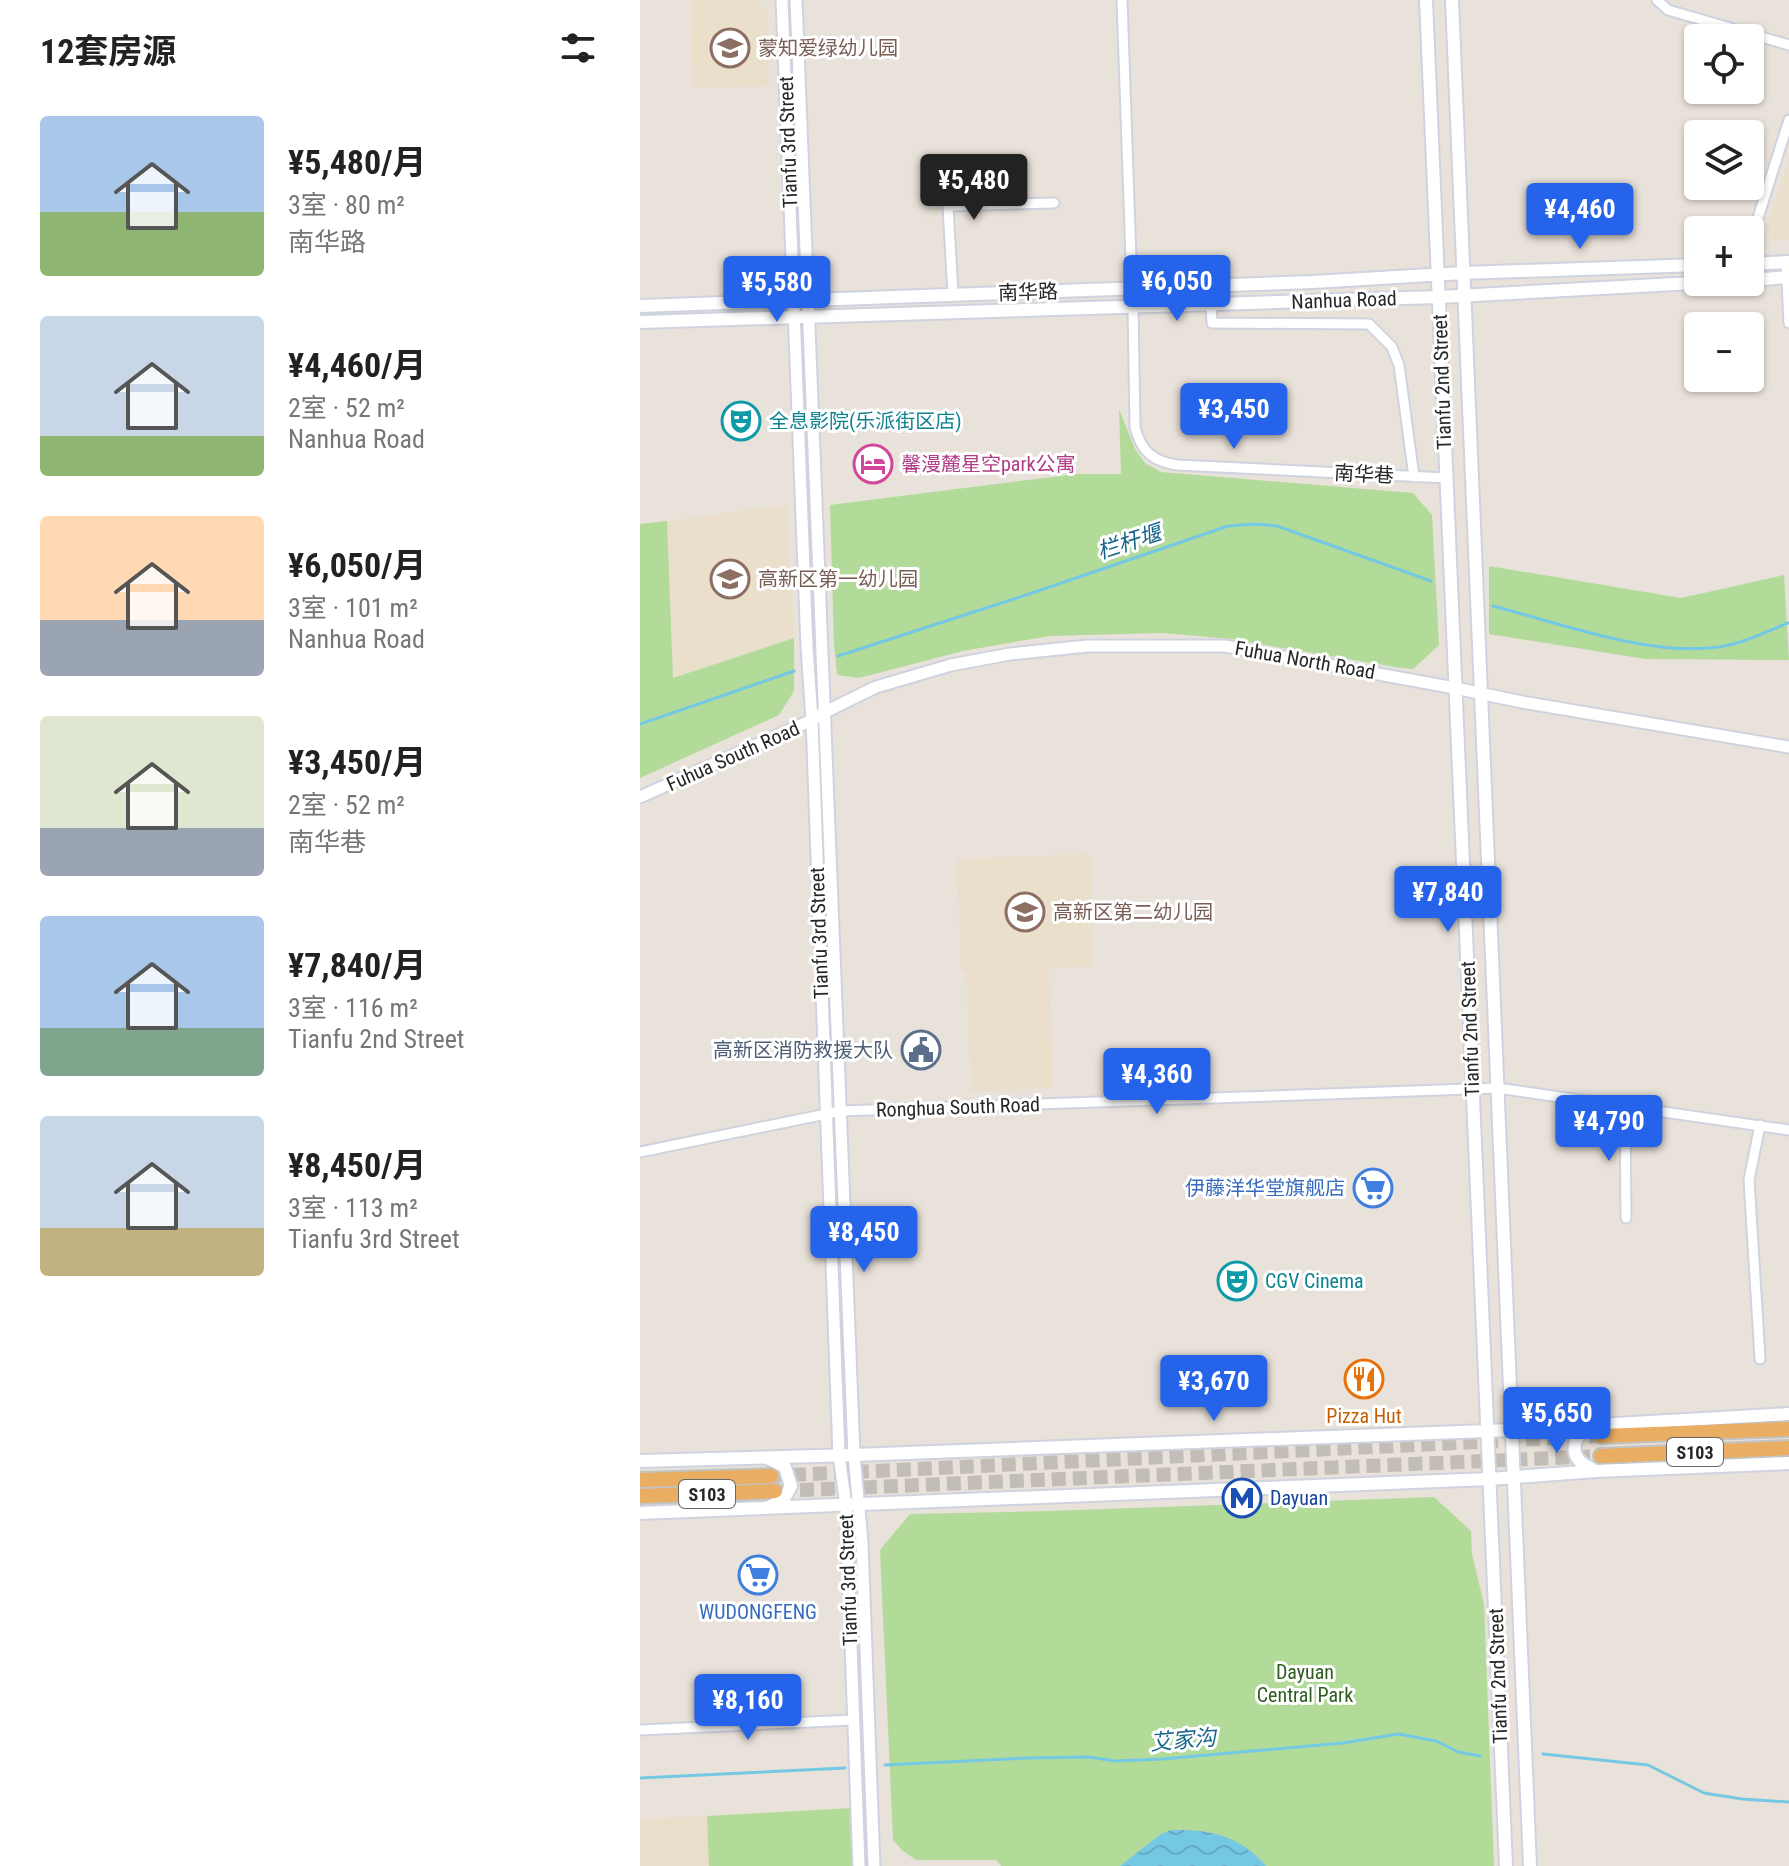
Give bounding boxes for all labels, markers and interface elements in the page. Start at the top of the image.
map controls [1684,24,1764,392]
button: locate [1684,24,1764,104]
icon: filters [556,26,600,70]
school or university icon: 蒙知爱绿幼儿园 [709,27,751,69]
text: 12套房源 [40,31,176,71]
place label: 蒙知爱绿幼儿园 [758,36,898,60]
street label: Tianfu 3rd Street [774,76,802,208]
button: layers [1684,120,1764,200]
text: ¥5,480/月 [288,142,427,182]
icon: home [104,148,200,244]
pin: ¥5,480 [909,154,1039,222]
text: ¥5,480 [938,165,1010,195]
pin: ¥4,460 [1515,183,1645,251]
text: 3室 · 80 m² [288,190,405,220]
text: ¥4,460 [1544,194,1616,224]
button: + [1684,216,1764,296]
text: 南华路 [288,227,366,257]
pin: ¥6,050 [1112,255,1242,323]
pin: ¥5,580 [712,256,842,324]
text: ¥6,050 [1141,266,1213,296]
text: ¥5,580 [741,267,813,297]
street label: 南华路 [998,279,1058,305]
street label: Nanhua Road [1291,286,1397,314]
button: − [1684,312,1764,392]
street label: Tianfu 2nd Street [1428,314,1456,450]
text: ¥4,460/月 [288,345,427,385]
icon: home [104,348,200,444]
pin: ¥3,450 [1169,383,1299,451]
text: 2室 · 52 m² [288,393,405,423]
text: ¥3,450 [1198,394,1270,424]
theatre icon: 全息影院(乐派街区店) [720,400,762,442]
place label: 全息影院(乐派街区店) [769,409,962,433]
text: Nanhua Road [288,424,425,454]
hotel icon: 馨漫麓星空park公寓 [852,443,894,485]
place label: 馨漫麓星空park公寓 [901,452,1076,476]
street label: 南华巷 [1333,460,1395,488]
water label: 栏杆堰 [1094,519,1168,564]
text: ¥6,050/月 [288,545,427,585]
icon: home [104,548,200,644]
school or university icon: 高新区第一幼儿园 [709,558,751,600]
place label: 高新区第一幼儿园 [758,567,918,591]
text: 3室 · 101 m² [288,593,418,623]
text: Nanhua Road [288,624,425,654]
street label: Fuhua North Road [1233,636,1377,684]
street label: Fuhua South Road [663,716,803,796]
text: ¥3,450/月 [288,742,427,782]
icon: home [104,748,200,844]
text: 2室 · 52 m² [288,790,405,820]
text: 南华巷 [288,827,366,857]
pin: ¥7,840 [1383,866,1513,934]
street label: Tianfu 3rd Street [805,867,833,999]
text: ¥7,840 [1412,877,1484,907]
school or university icon: 高新区第二幼儿园 [1004,891,1046,933]
place label: 高新区第二幼儿园 [1053,900,1213,924]
text: ¥7,840/月 [288,945,427,985]
icon: home [104,948,200,1044]
street label: Tianfu 2nd Street [1456,961,1484,1097]
text: 3室 · 116 m² [288,993,418,1023]
text: Tianfu 2nd Street [288,1024,465,1054]
public building icon: 高新区消防救援大队 [900,1029,942,1071]
place label: 高新区消防救援大队 [713,1038,893,1062]
pin: ¥4,360 [1092,1048,1222,1116]
text: ¥4,360 [1121,1059,1193,1089]
street label: Ronghua South Road [876,1092,1040,1122]
pin: ¥4,790 [1544,1095,1674,1163]
text: ¥4,790 [1573,1106,1645,1136]
text: ¥8,450/月 [288,1145,427,1185]
icon: home [104,1148,200,1244]
supermarket icon: 伊藤洋华堂旗舰店 [1352,1167,1394,1209]
place label: 伊藤洋华堂旗舰店 [1185,1176,1345,1200]
text: 3室 · 113 m² [288,1193,418,1223]
pin: ¥8,450 [799,1206,929,1274]
text: ¥8,450 [828,1217,900,1247]
text: Tianfu 3rd Street [288,1224,460,1254]
theatre icon: CGV Cinema [1216,1260,1258,1302]
place label: CGV Cinema [1265,1269,1364,1293]
pin: ¥3,670 [1149,1355,1279,1423]
restaurant icon: Pizza Hut [1343,1358,1385,1400]
text: ¥3,670 [1178,1366,1250,1396]
pin: ¥5,650 [1492,1387,1622,1455]
text: ¥5,650 [1521,1398,1593,1428]
place label: Pizza Hut [1326,1404,1402,1428]
road number: S103 [1667,1438,1723,1466]
metro station icon: Dayuan [1221,1477,1263,1519]
road number: S103 [679,1480,735,1508]
place label: Dayuan [1270,1486,1328,1510]
street label: Tianfu 3rd Street [834,1514,862,1646]
supermarket icon: WUDONGFENG [737,1554,779,1596]
place label: WUDONGFENG [699,1600,817,1624]
street label: Tianfu 2nd Street [1484,1608,1512,1744]
park label: Dayuan Central Park [1257,1660,1353,1707]
pin: ¥8,160 [683,1674,813,1742]
text: ¥8,160 [712,1685,784,1715]
water label: 艾家沟 [1149,1724,1219,1755]

